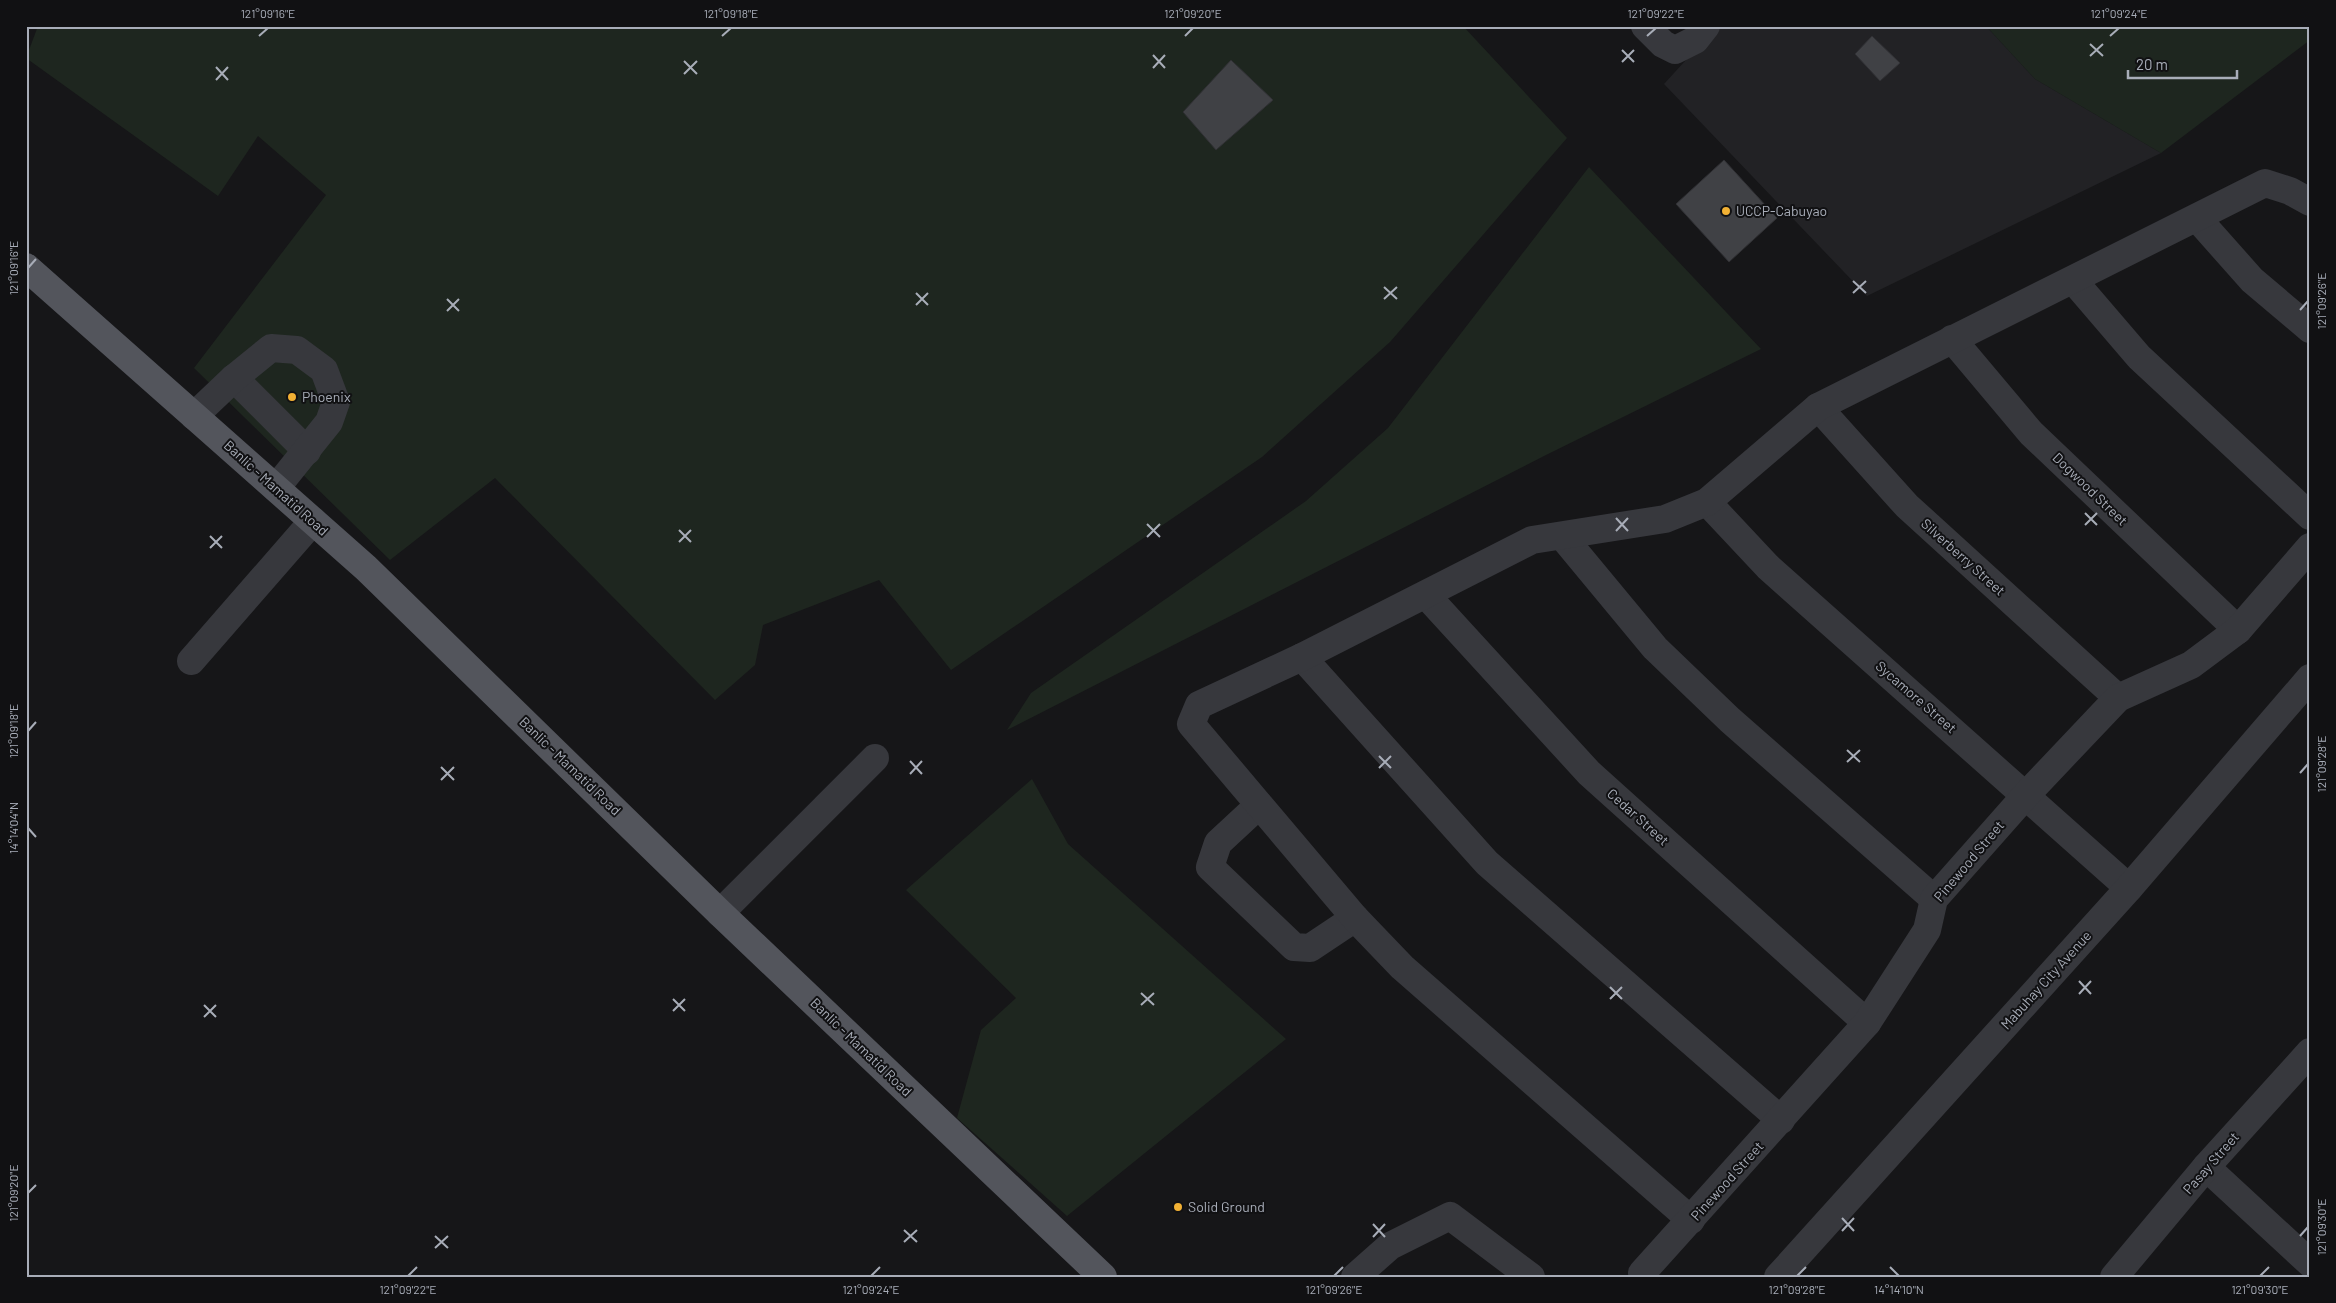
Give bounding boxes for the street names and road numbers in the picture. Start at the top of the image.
street label: Banlic - Mamatid Road [221,436,332,539]
street label: Dogwood Street [2049,449,2131,529]
street label: Silverberry Street [1918,515,2009,599]
street label: Sycamore Street [1872,657,1960,736]
street label: Banlic - Mamatid Road [516,713,625,818]
street label: Cedar Street [1604,785,1673,849]
street label: Pinewood Street [1930,817,2007,905]
street label: Mabuhay City Avenue [1997,927,2094,1033]
street label: Banlic - Mamatid Road [807,994,916,1099]
street label: Pasay Street [2179,1128,2242,1197]
street label: Pinewood Street [1687,1138,1767,1224]

